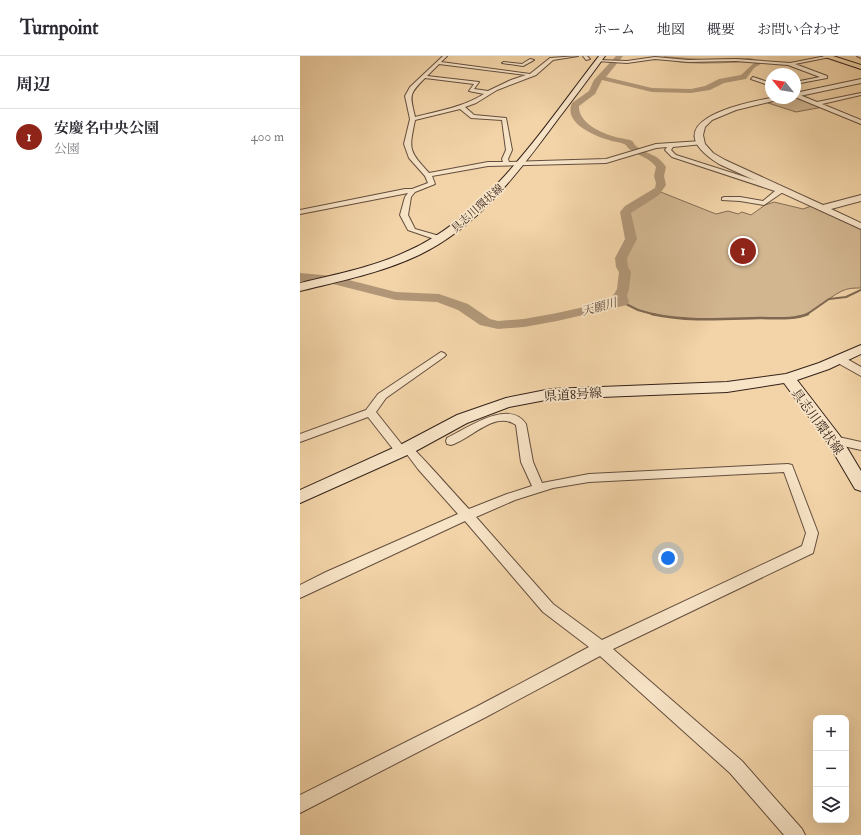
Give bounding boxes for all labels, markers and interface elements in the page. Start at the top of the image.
text: Turnpoint [20,16,98,40]
text: ホーム [593,21,635,38]
text: 地図 [657,21,685,38]
text: 概要 [707,21,735,38]
text: お問い合わせ [757,21,841,38]
north arrow [765,68,801,104]
text: 周辺 [16,74,50,95]
text: 安慶名中央公園 [54,119,159,138]
text: 1 [27,129,31,145]
text: 400 m [251,129,284,145]
text: 公園 [54,141,80,157]
street label: 具志川環状線 [448,181,506,235]
pin: 1 [730,236,756,266]
water label: 天願川 [580,295,620,319]
street label: 県道8号線 [544,385,603,405]
street label: 具志川環状線 [788,385,847,458]
your location [658,548,678,568]
map controls [813,715,849,823]
button: + [813,715,849,751]
button: − [813,751,849,787]
button: layers [813,787,849,823]

